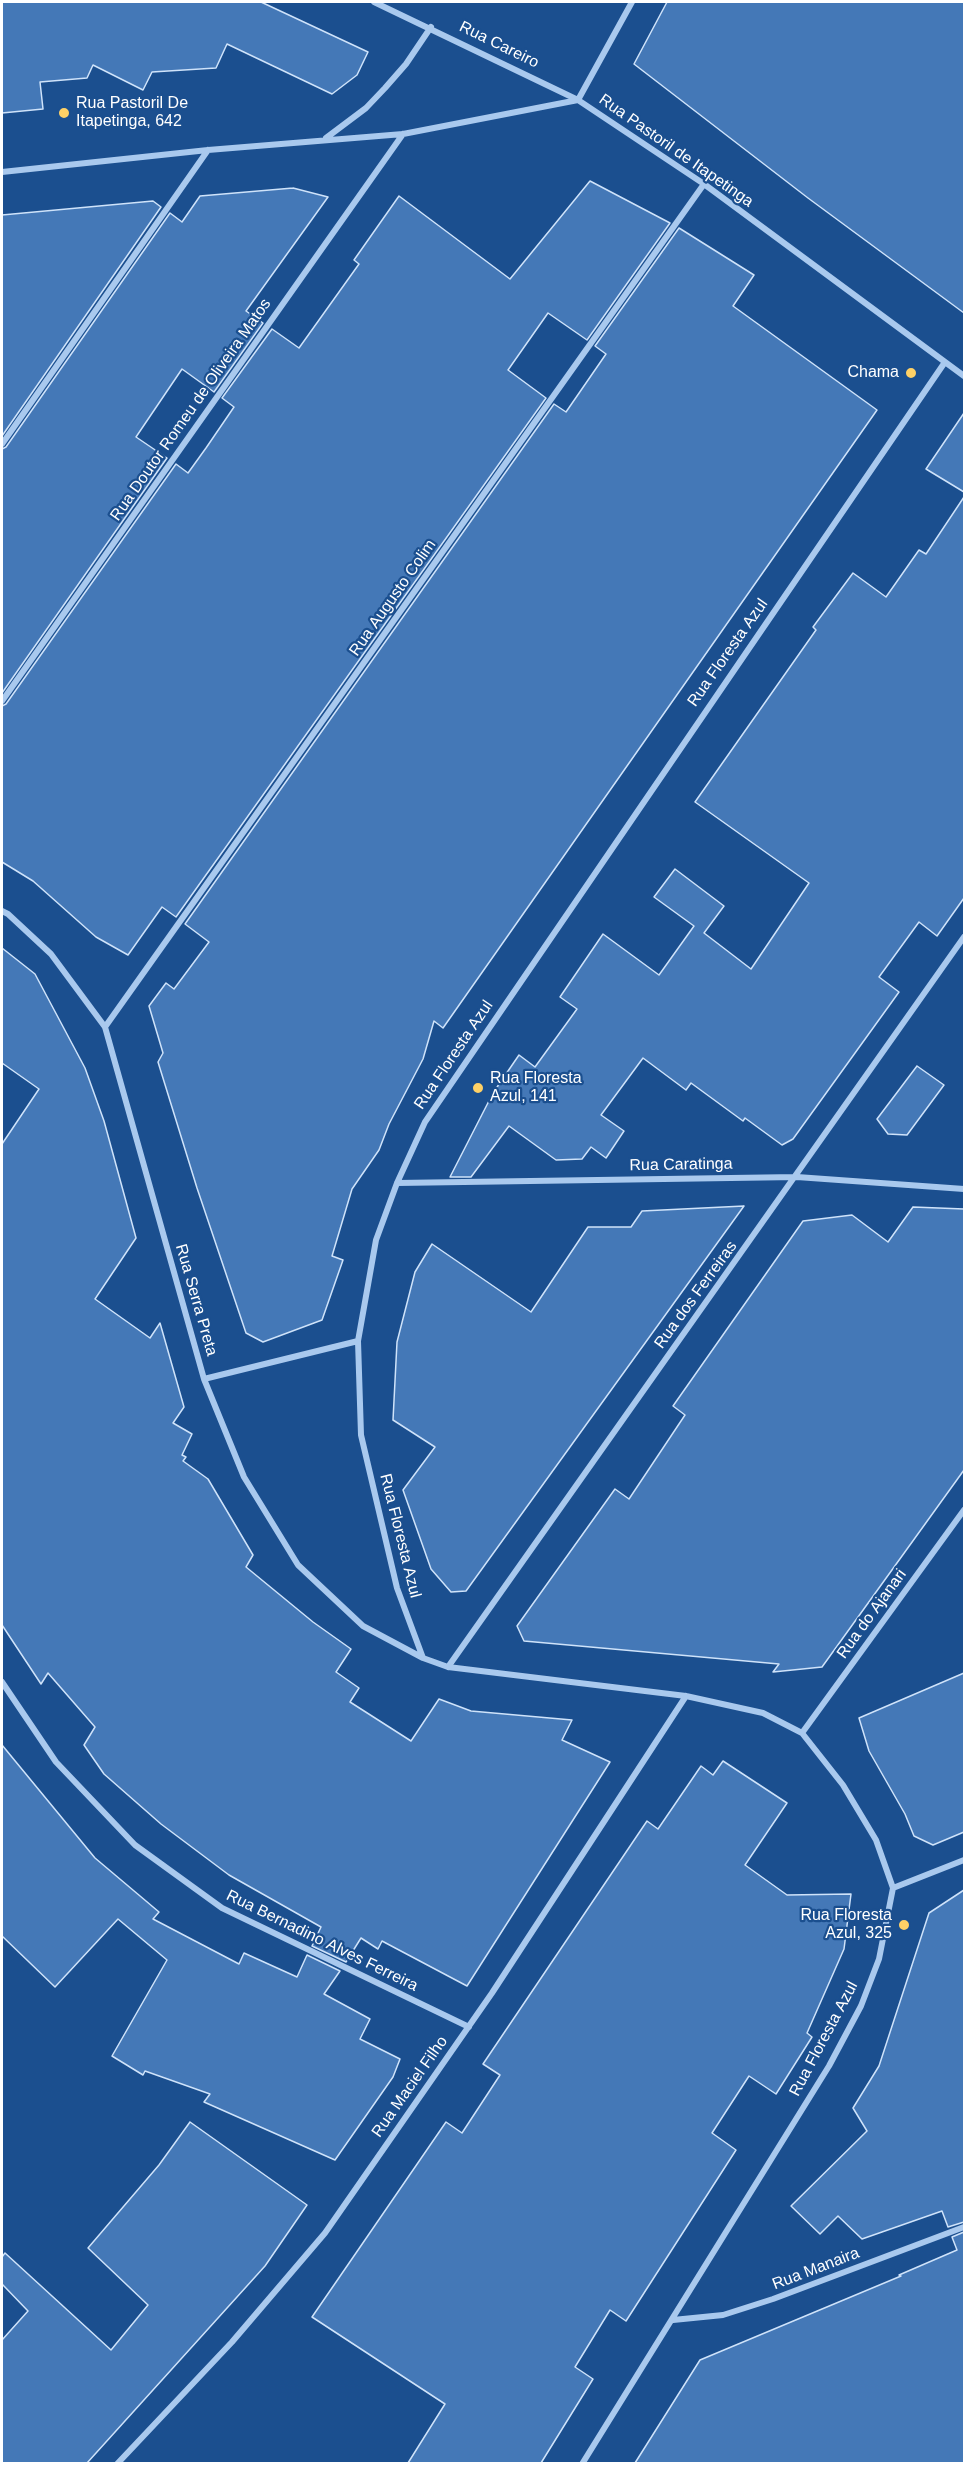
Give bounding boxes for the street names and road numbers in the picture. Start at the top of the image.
street label: Rua Careiro [456,17,542,73]
street label: Rua Pastoril de Itapetinga [595,90,757,212]
street label: Rua Doutor Romeu de Oliveira Matos [107,295,275,525]
street label: Rua Augusto Colim [346,536,440,660]
street label: Rua Floresta Azul [684,595,772,711]
street label: Rua Floresta Azul [410,997,498,1113]
street label: Rua Caratinga [629,1155,733,1175]
street label: Rua dos Ferreiras [651,1238,741,1352]
street label: Rua Serra Preta [171,1242,221,1358]
street label: Rua Floresta Azul [375,1472,425,1600]
street label: Rua do Ajanari [833,1566,911,1662]
street label: Rua Bernadino Alves Ferreira [223,1886,421,1996]
street label: Rua Floresta Azul [786,1978,862,2100]
street label: Rua Maciel Filho [368,2033,452,2141]
street label: Rua Manaira [770,2244,862,2294]

